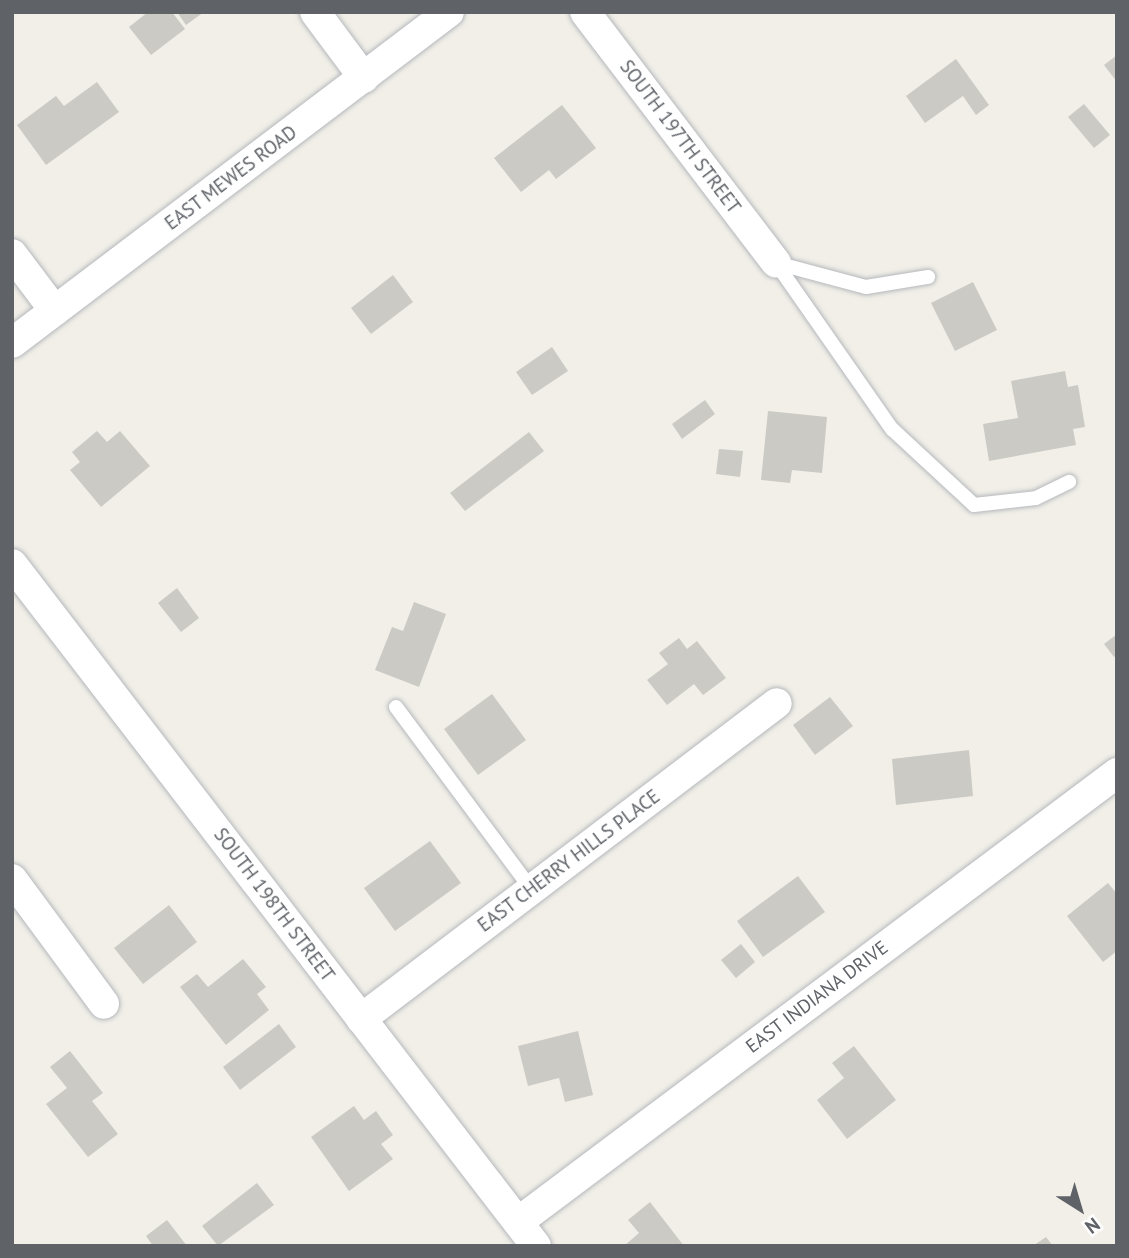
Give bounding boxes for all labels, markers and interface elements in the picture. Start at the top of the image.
street label: SOUTH 197TH STREET [615,56,745,218]
street label: EAST MEWES ROAD [160,121,302,235]
street label: EAST CHERRY HILLS PLACE [473,785,665,937]
street label: SOUTH 198TH STREET [209,824,339,986]
street label: EAST INDIANA DRIVE [741,936,893,1058]
north arrow [1045,1174,1115,1244]
text: N [1080,1212,1105,1239]

